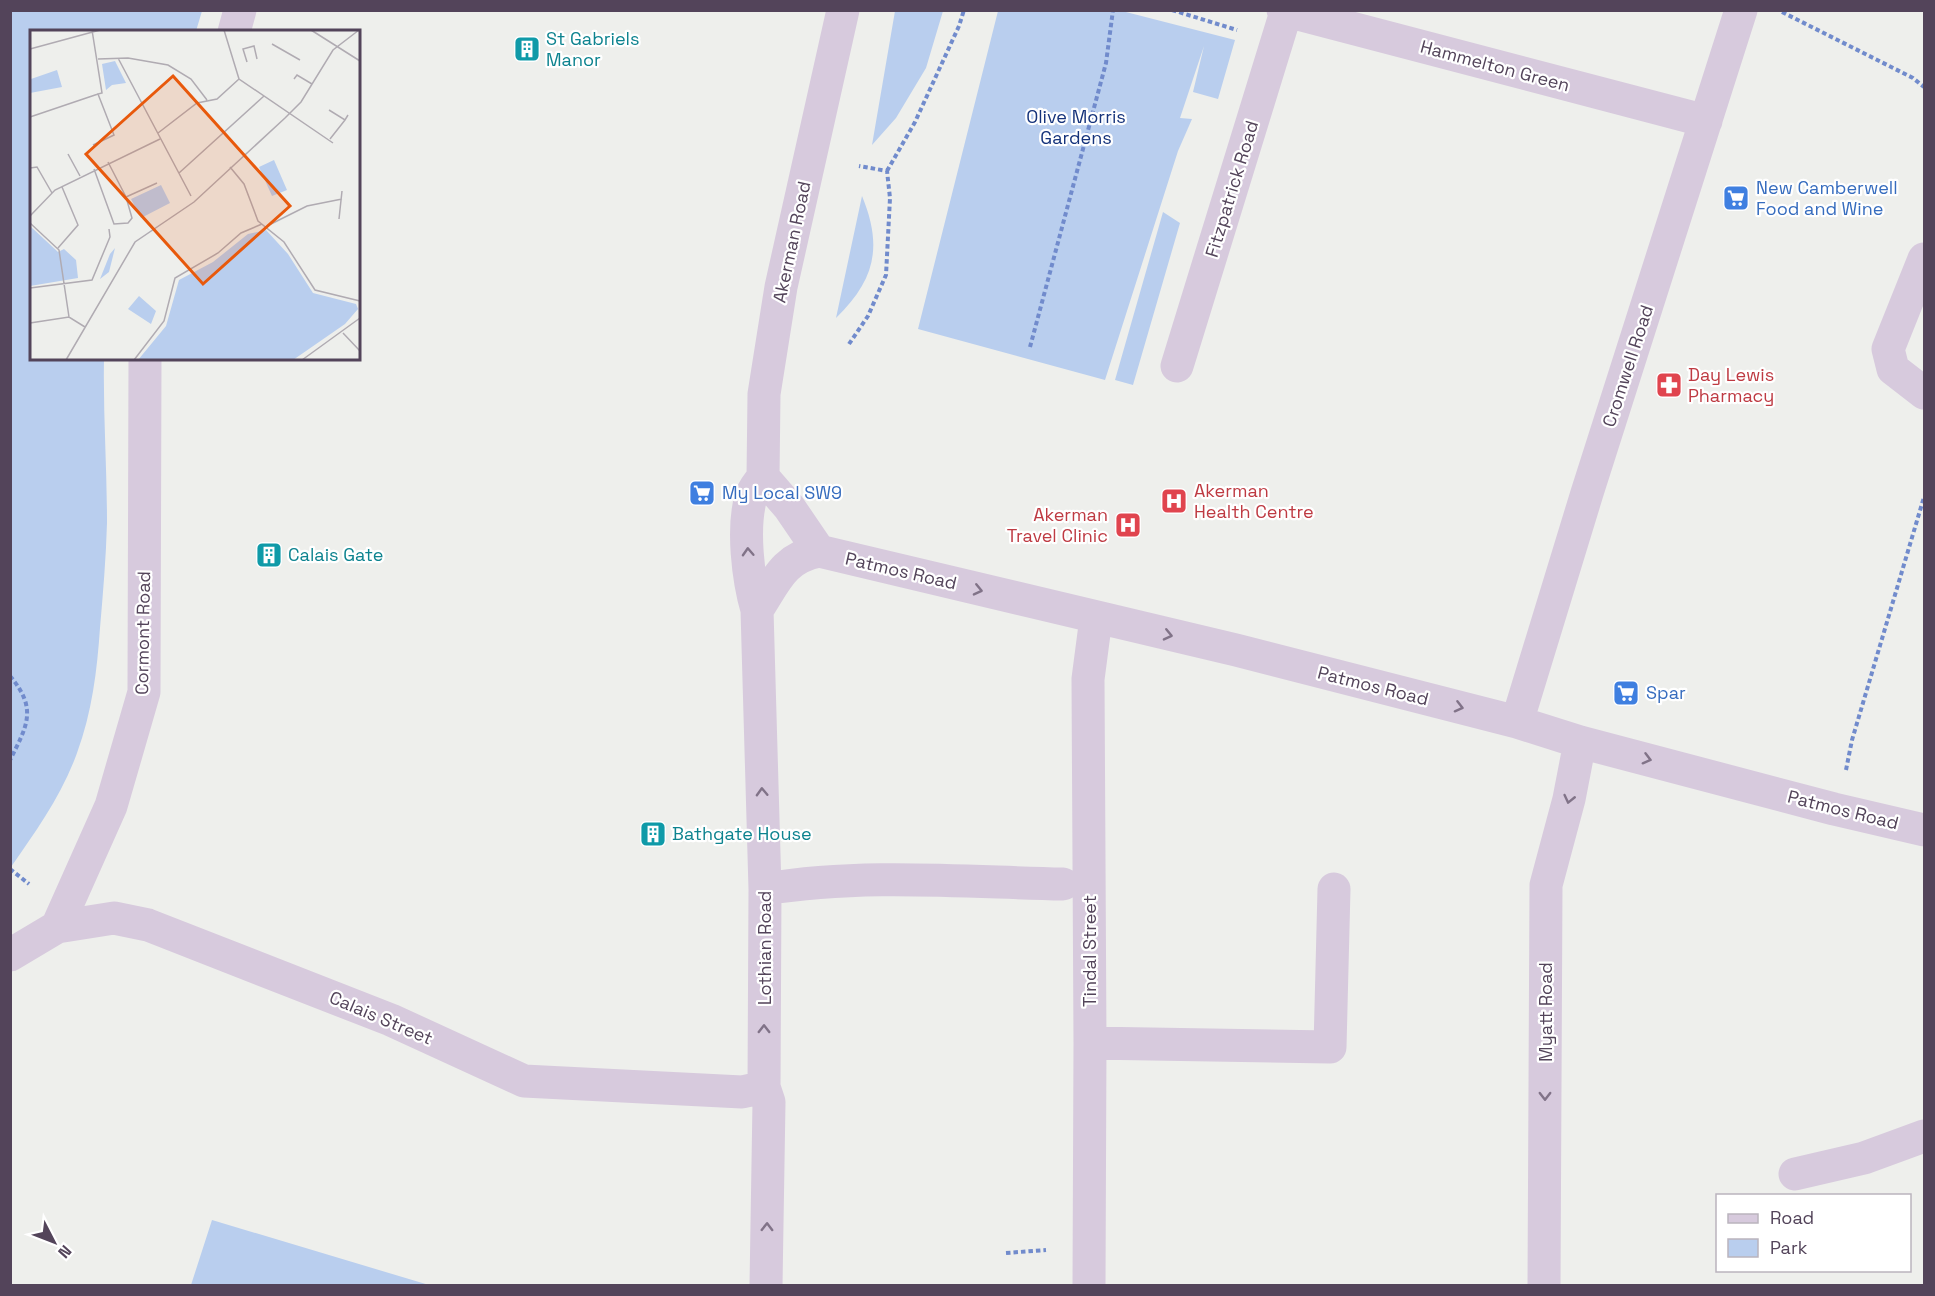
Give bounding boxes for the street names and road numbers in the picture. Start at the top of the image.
street label: Hammelton Green [1418,35,1572,97]
street label: Fitzpatrick Road [1200,118,1263,260]
street label: Akerman Road [767,179,816,305]
street label: Cromwell Road [1597,302,1658,430]
street label: Patmos Road [843,547,959,594]
street label: Cormont Road [130,571,155,695]
street label: Patmos Road [1315,661,1431,710]
street label: Patmos Road [1785,785,1901,834]
street label: Lothian Road [753,891,776,1005]
street label: Tindal Street [1078,895,1101,1007]
street label: Myatt Road [1534,962,1557,1062]
street label: Calais Street [326,985,436,1050]

